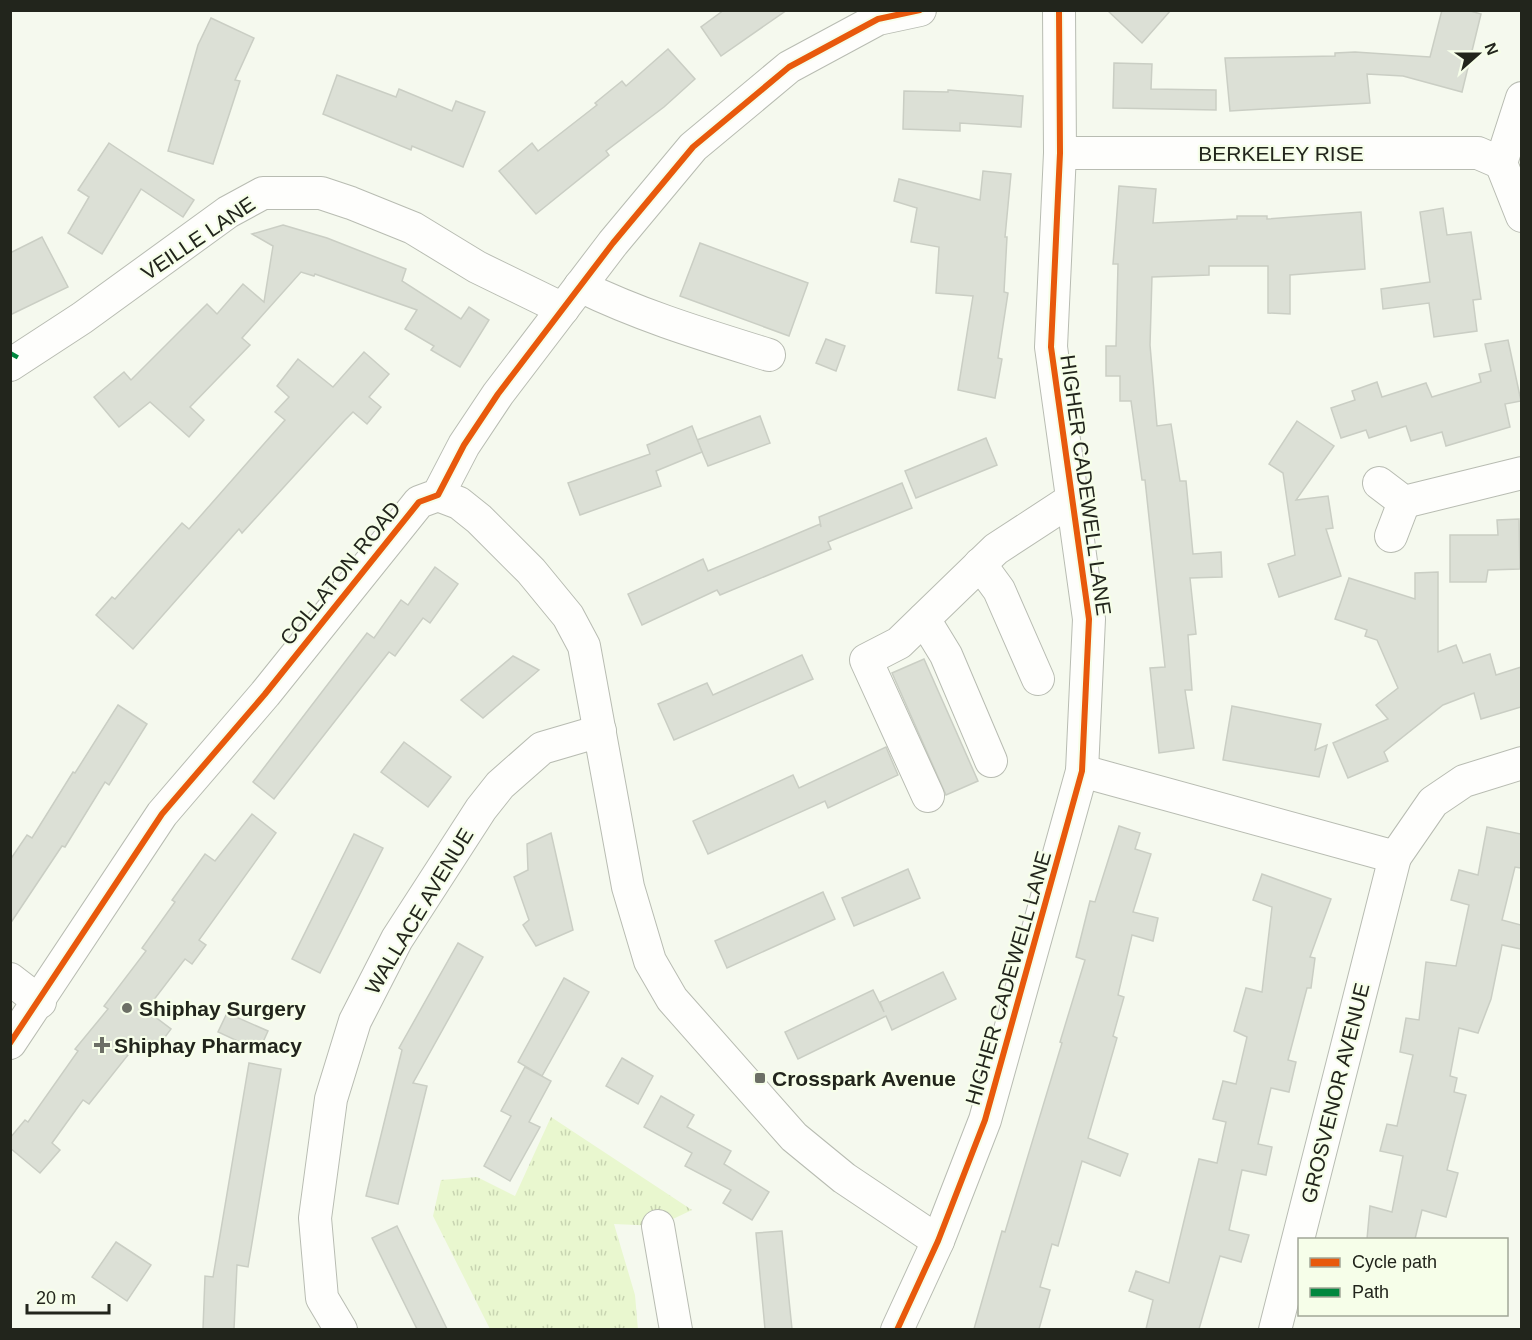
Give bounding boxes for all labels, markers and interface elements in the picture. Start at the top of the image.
north arrow [1448,24,1508,84]
text: N [1482,40,1502,57]
street label: BERKELEY RISE [1198,142,1364,165]
street label: VEILLE LANE [137,192,259,284]
street label: HIGHER CADEWELL LANE [1056,353,1116,617]
street label: COLLATON ROAD [275,497,405,649]
street label: WALLACE AVENUE [360,824,478,998]
street label: HIGHER CADEWELL LANE [961,848,1055,1108]
street label: GROSVENOR AVENUE [1297,981,1373,1205]
place label: Shiphay Surgery [139,997,306,1020]
marker: Shiphay Surgery [120,1001,134,1015]
place label: Shiphay Pharmacy [114,1034,302,1057]
marker: Shiphay Pharmacy [95,1038,109,1052]
place label: Crosspark Avenue [772,1067,956,1090]
marker: Crosspark Avenue [753,1071,767,1085]
legend [1298,1238,1508,1316]
text: Cycle path [1352,1252,1437,1272]
scale bar [27,1277,110,1315]
text: Path [1352,1282,1389,1302]
text: 20 m [36,1288,76,1308]

